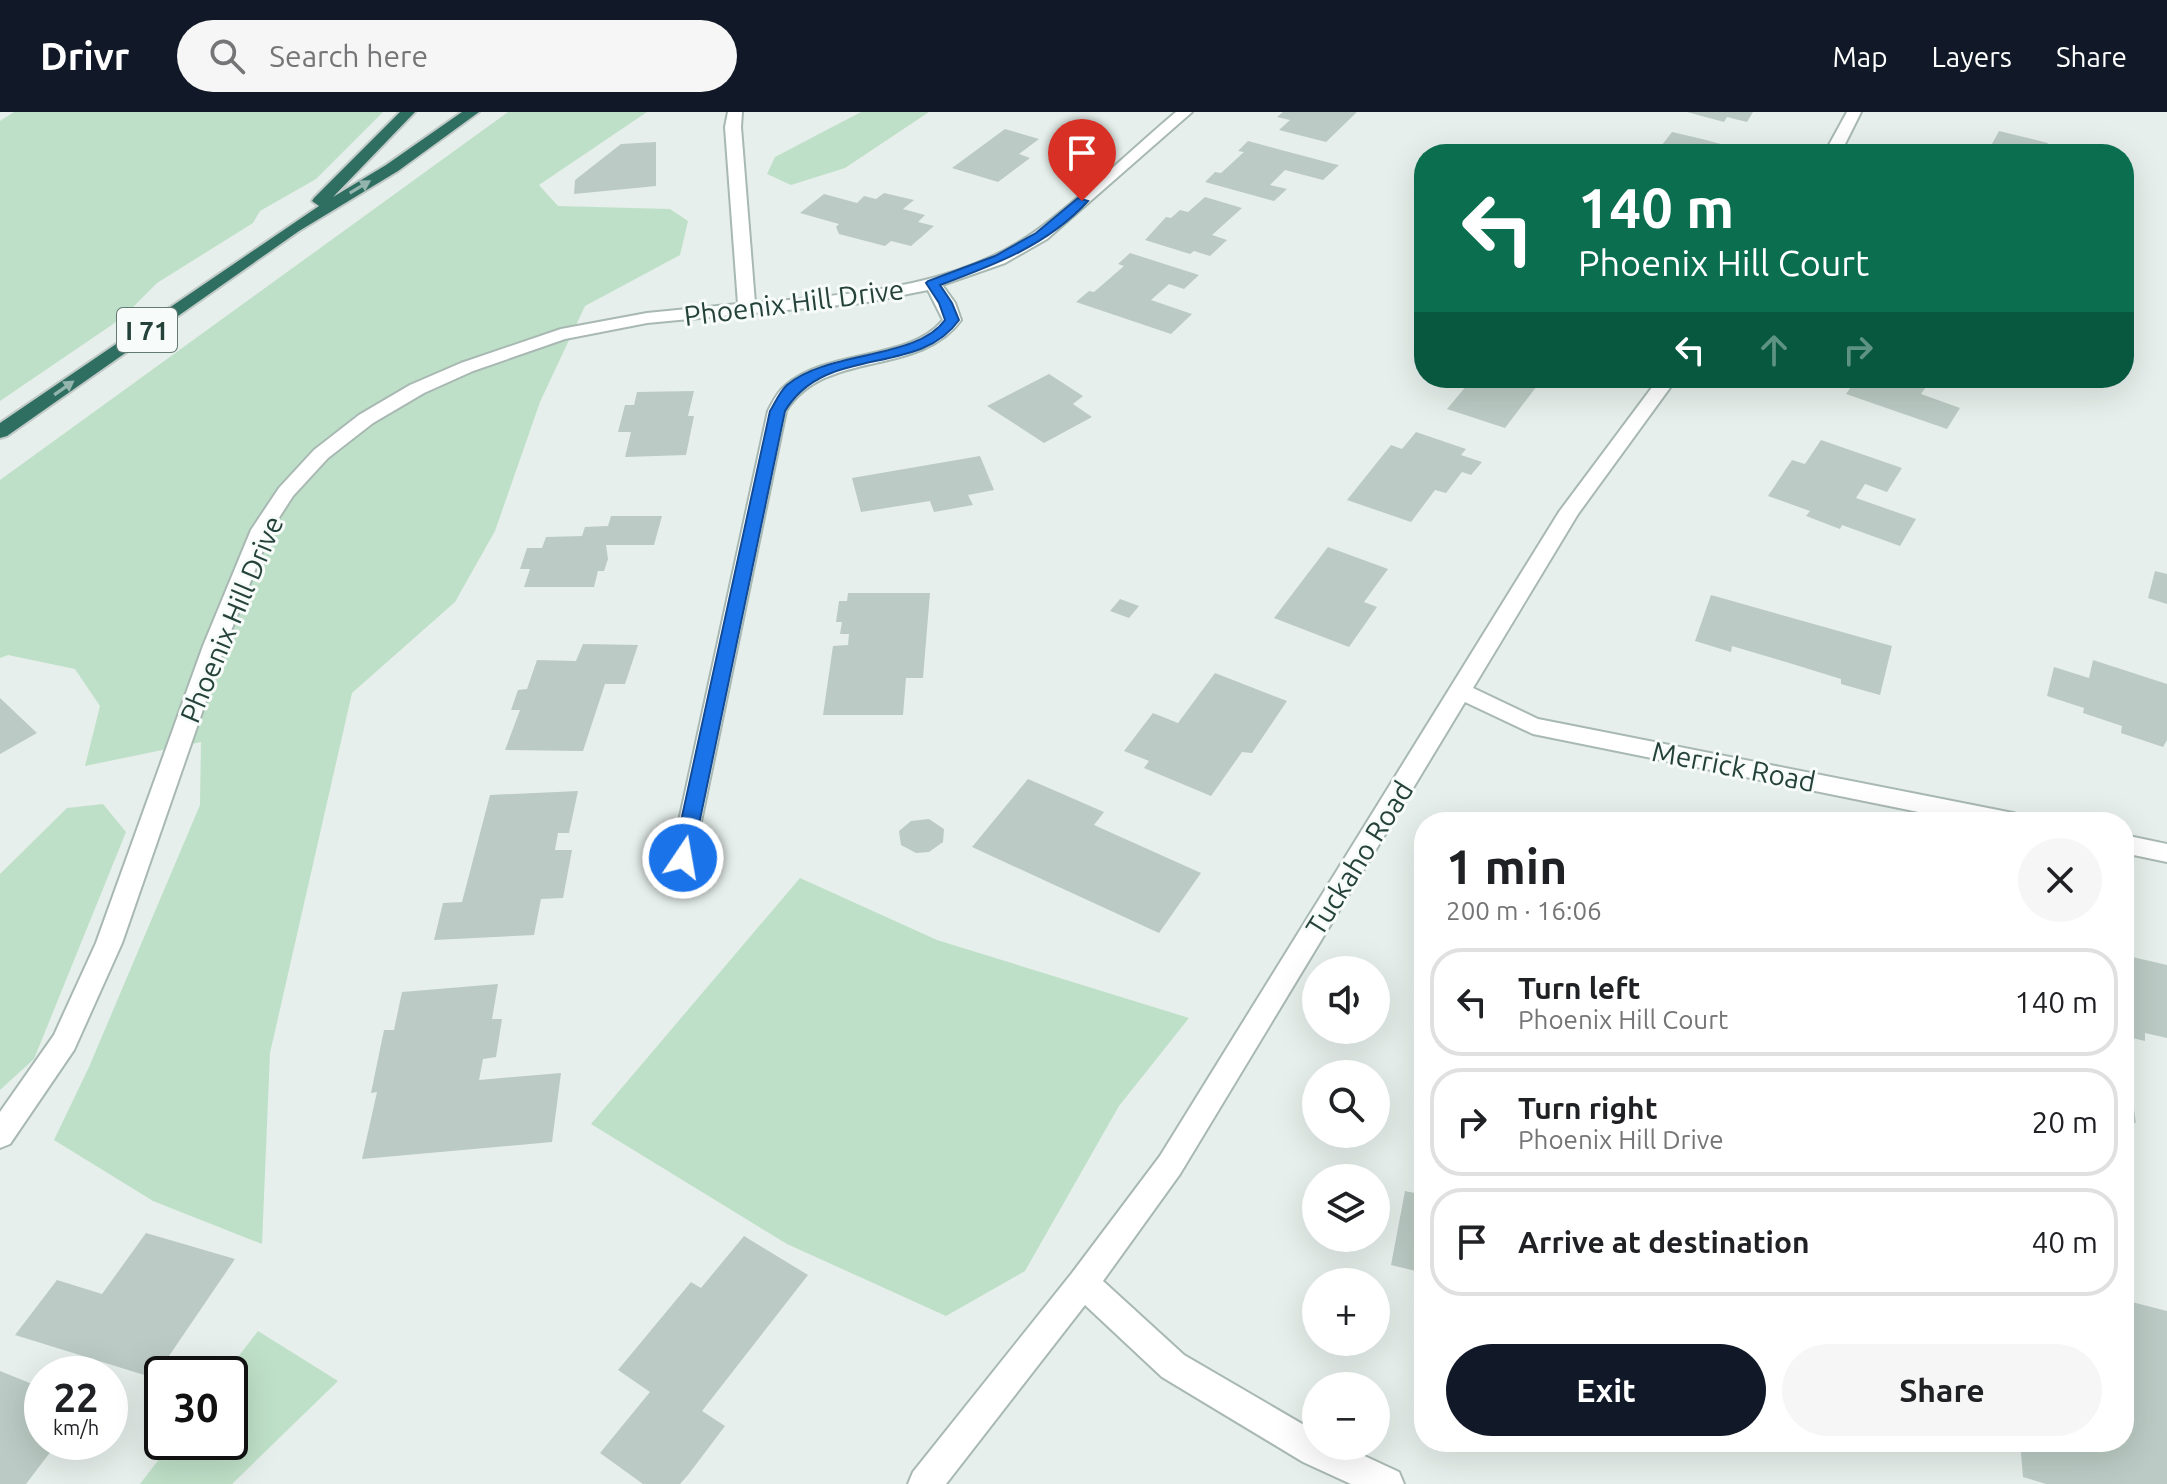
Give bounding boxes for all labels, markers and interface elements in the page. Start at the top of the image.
search box [177,20,737,92]
icon: search [205,34,249,78]
text: Drivr [40,35,129,77]
text: Search here [269,39,428,73]
text: Map [1832,41,1888,72]
text: Layers [1932,41,2012,72]
text: Share [2056,41,2127,72]
pin [1048,119,1116,201]
icon: arrive [1060,131,1104,175]
icon: left [1446,176,1550,280]
text: 140 m [1578,176,1734,239]
one-way arrow [349,181,371,195]
text: Phoenix Hill Court [1578,242,1869,283]
street label: Phoenix Hill Drive [682,273,906,331]
road number: I 71 [117,308,177,352]
icon: left [1668,328,1712,372]
icon: ahead [1752,328,1796,372]
icon: right [1836,328,1880,372]
one-way arrow [53,380,75,396]
street label: Phoenix Hill Drive [173,511,289,727]
street label: Merrick Road [1650,735,1818,797]
street label: Tuckaho Road [1299,775,1419,941]
position arrow [641,816,725,900]
button: close [2018,838,2102,922]
text: 1 min [1446,839,1567,893]
text: 200 m · 16:06 [1446,896,1602,925]
map controls [1302,956,1390,1460]
button: sound [1302,956,1390,1044]
text: Turn left [1518,971,1640,1005]
icon: left [1450,980,1494,1024]
text: 140 m [2014,985,2098,1019]
text: Phoenix Hill Court [1518,1005,1728,1034]
button: search [1302,1060,1390,1148]
text: Turn right [1518,1091,1658,1125]
icon: right [1450,1100,1494,1144]
text: 20 m [2031,1105,2098,1139]
text: Phoenix Hill Drive [1518,1125,1724,1154]
button: layers [1302,1164,1390,1252]
icon: arrive [1450,1220,1494,1264]
text: Arrive at destination [1518,1225,1810,1259]
text: 40 m [2031,1225,2098,1259]
button: + [1302,1268,1390,1356]
button: Exit [1446,1344,1766,1436]
button: Share [1782,1344,2102,1436]
speed limit sign: 30 [144,1356,248,1460]
button: − [1302,1372,1390,1460]
text: 22 [53,1375,99,1420]
text: km/h [53,1416,99,1439]

